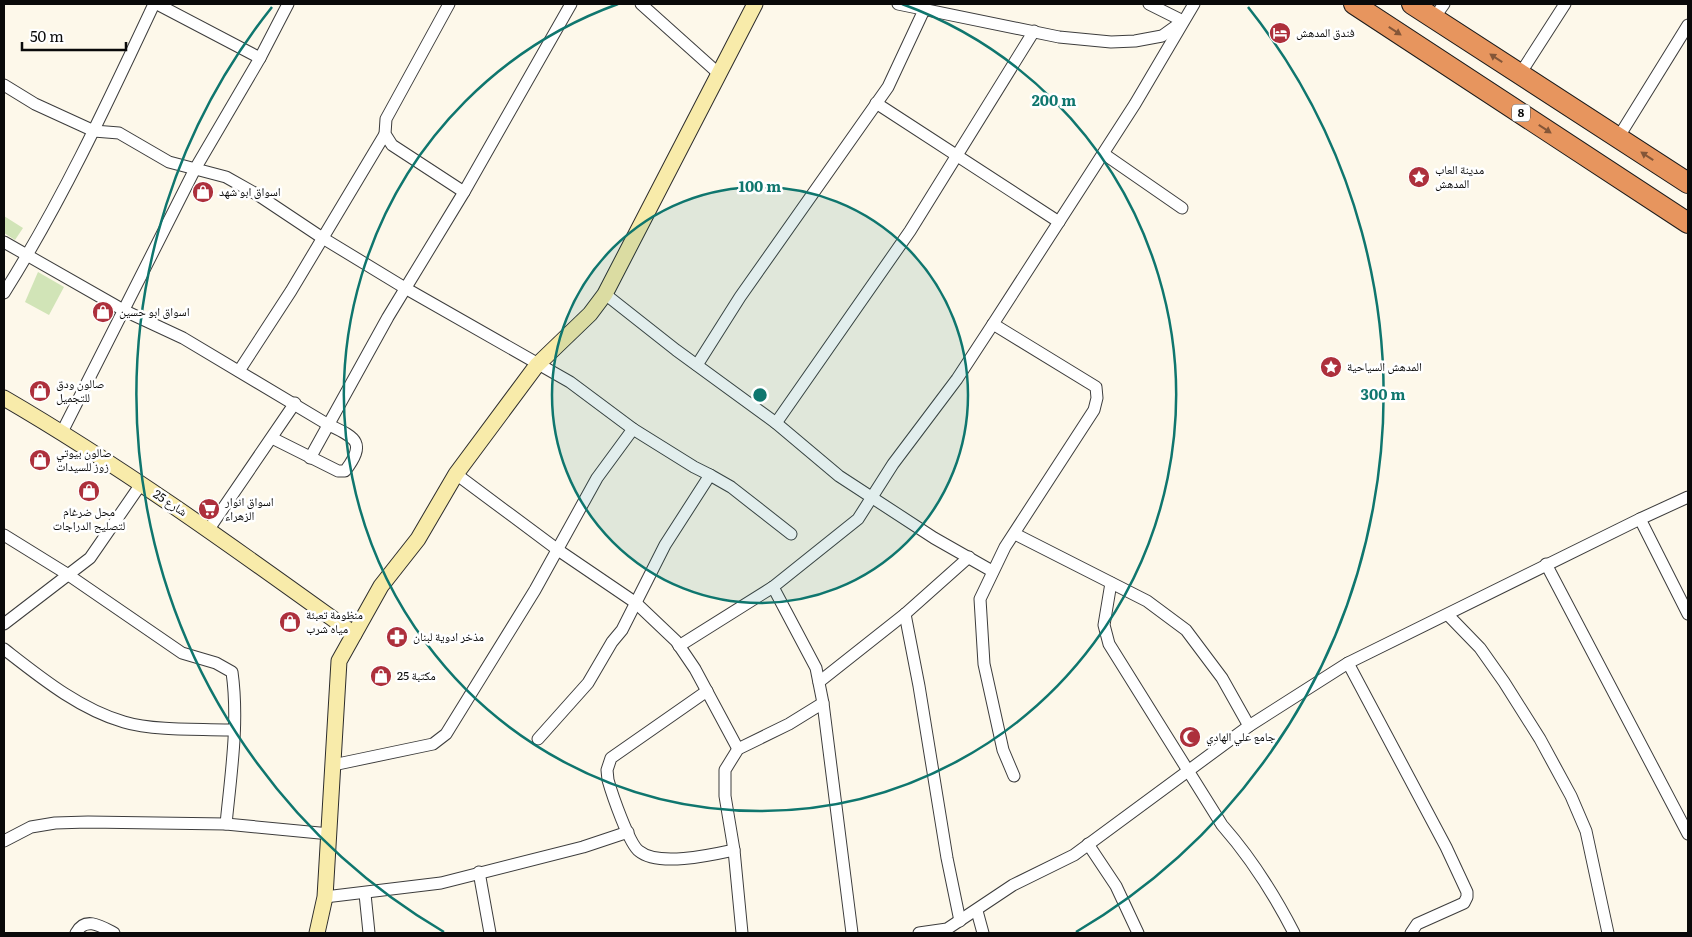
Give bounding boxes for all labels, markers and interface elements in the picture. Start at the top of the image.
scale bar [22,20,126,52]
hotel icon: فندق المدهش [1268,21,1292,45]
place label: فندق المدهش [1296,23,1355,41]
text: 50 m [30,24,64,47]
one-way arrow [1388,26,1401,35]
one-way arrow [1490,54,1503,63]
text: 200 m [1032,88,1076,111]
road number: 8 [1512,105,1530,122]
one-way arrow [1538,124,1552,134]
one-way arrow [1641,152,1654,161]
place label: مدينة العاب المدهش [1435,160,1484,192]
place icon: مدينة العاب المدهش [1407,165,1431,189]
text: 100 m [739,174,781,197]
shop icon: اسواق ابو شهد [191,180,215,204]
place label: اسواق ابو شهد [219,182,281,200]
shop icon: اسواق ابو حسين [91,300,115,324]
place label: اسواق ابو حسين [119,302,190,320]
place icon: المدهش السياحية [1319,355,1343,379]
place label: المدهش السياحية [1347,357,1422,375]
place label: صالون ودق للتجميل [56,374,104,406]
shop icon: صالون ودق للتجميل [28,379,52,403]
text: 300 m [1361,382,1405,405]
centre of rings [751,386,769,404]
place label: صالون بيوتي زوز للسيدات [56,443,112,475]
shop icon: صالون بيوتي زوز للسيدات [28,448,52,472]
shop icon: محل ضرغام لتصليح الدراجات [77,479,101,503]
street label: شارع 25 [150,484,191,520]
place label: اسواق انوار الزهراء [224,492,274,524]
supermarket icon: اسواق انوار الزهراء [197,497,221,521]
place label: محل ضرغام لتصليح الدراجات [53,502,125,534]
place label: منظومة تعبئة مياه شرب [306,605,363,637]
shop icon: منظومة تعبئة مياه شرب [278,610,302,634]
pharmacy icon: مذخر ادوية لبنان [385,625,409,649]
place label: مذخر ادوية لبنان [413,627,484,645]
shop icon: مكتبة 25 [369,664,393,688]
place label: مكتبة 25 [397,666,436,684]
mosque icon: جامع علي الهادي [1178,725,1202,749]
place label: جامع علي الهادي [1206,727,1276,747]

